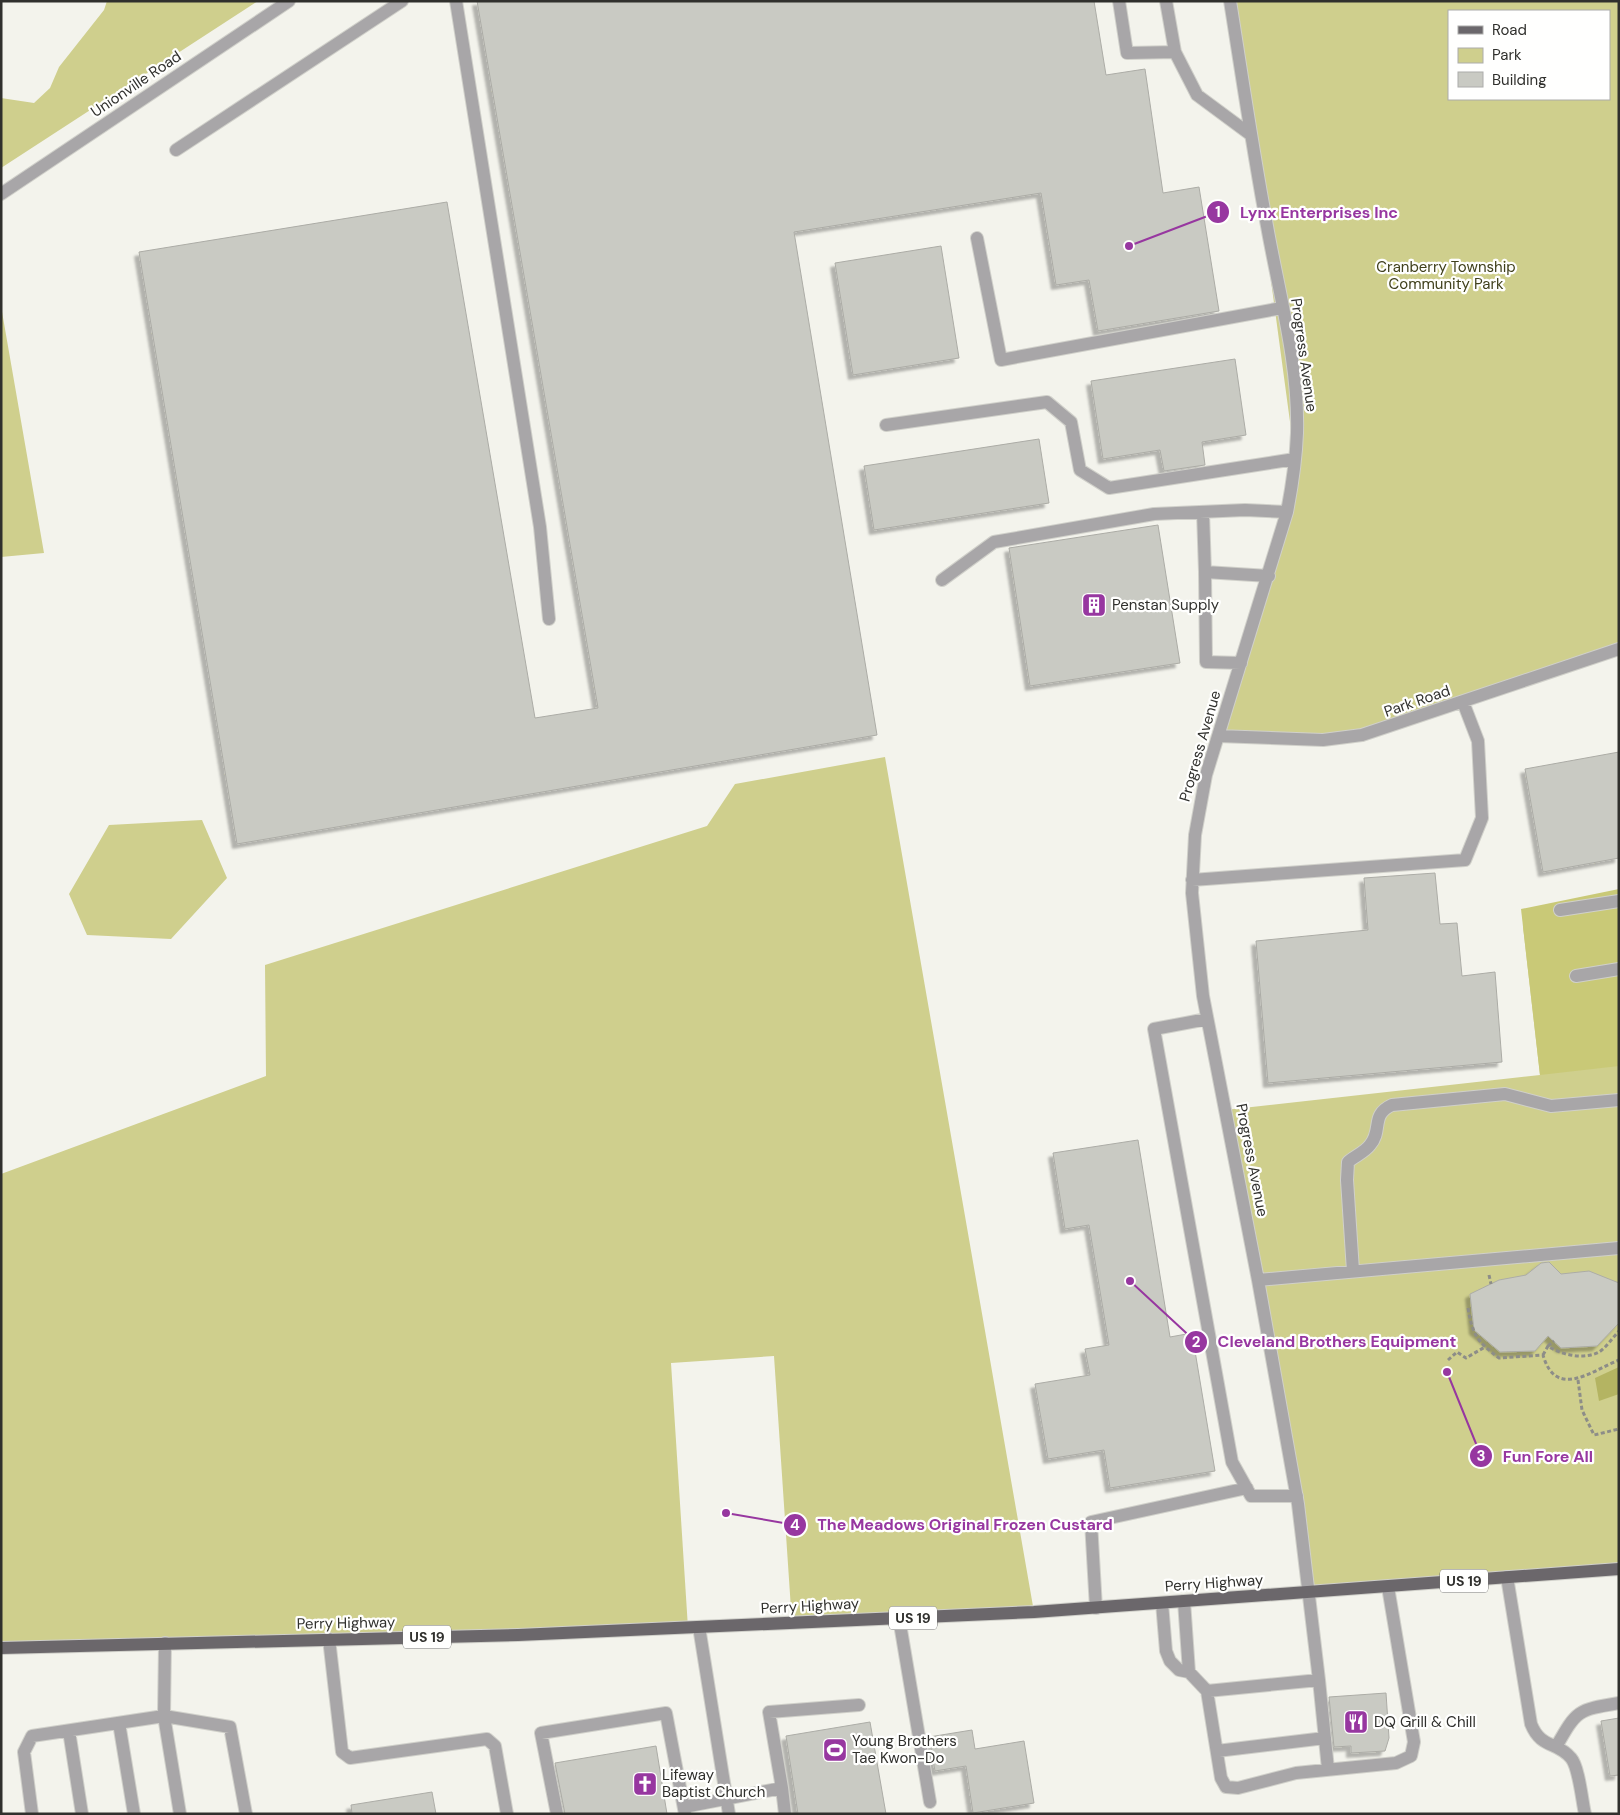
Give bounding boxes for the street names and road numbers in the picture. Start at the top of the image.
street label: Unionville Road [87,46,185,122]
street label: Progress Avenue [1286,297,1322,413]
street label: Park Road [1381,680,1453,722]
street label: Progress Avenue [1175,688,1225,804]
street label: Progress Avenue [1231,1102,1273,1218]
street label: Perry Highway [1164,1570,1264,1596]
road number: US 19 [1440,1570,1488,1592]
street label: Perry Highway [760,1593,860,1619]
road number: US 19 [889,1606,937,1630]
street label: Perry Highway [297,1612,396,1634]
road number: US 19 [403,1625,451,1648]

